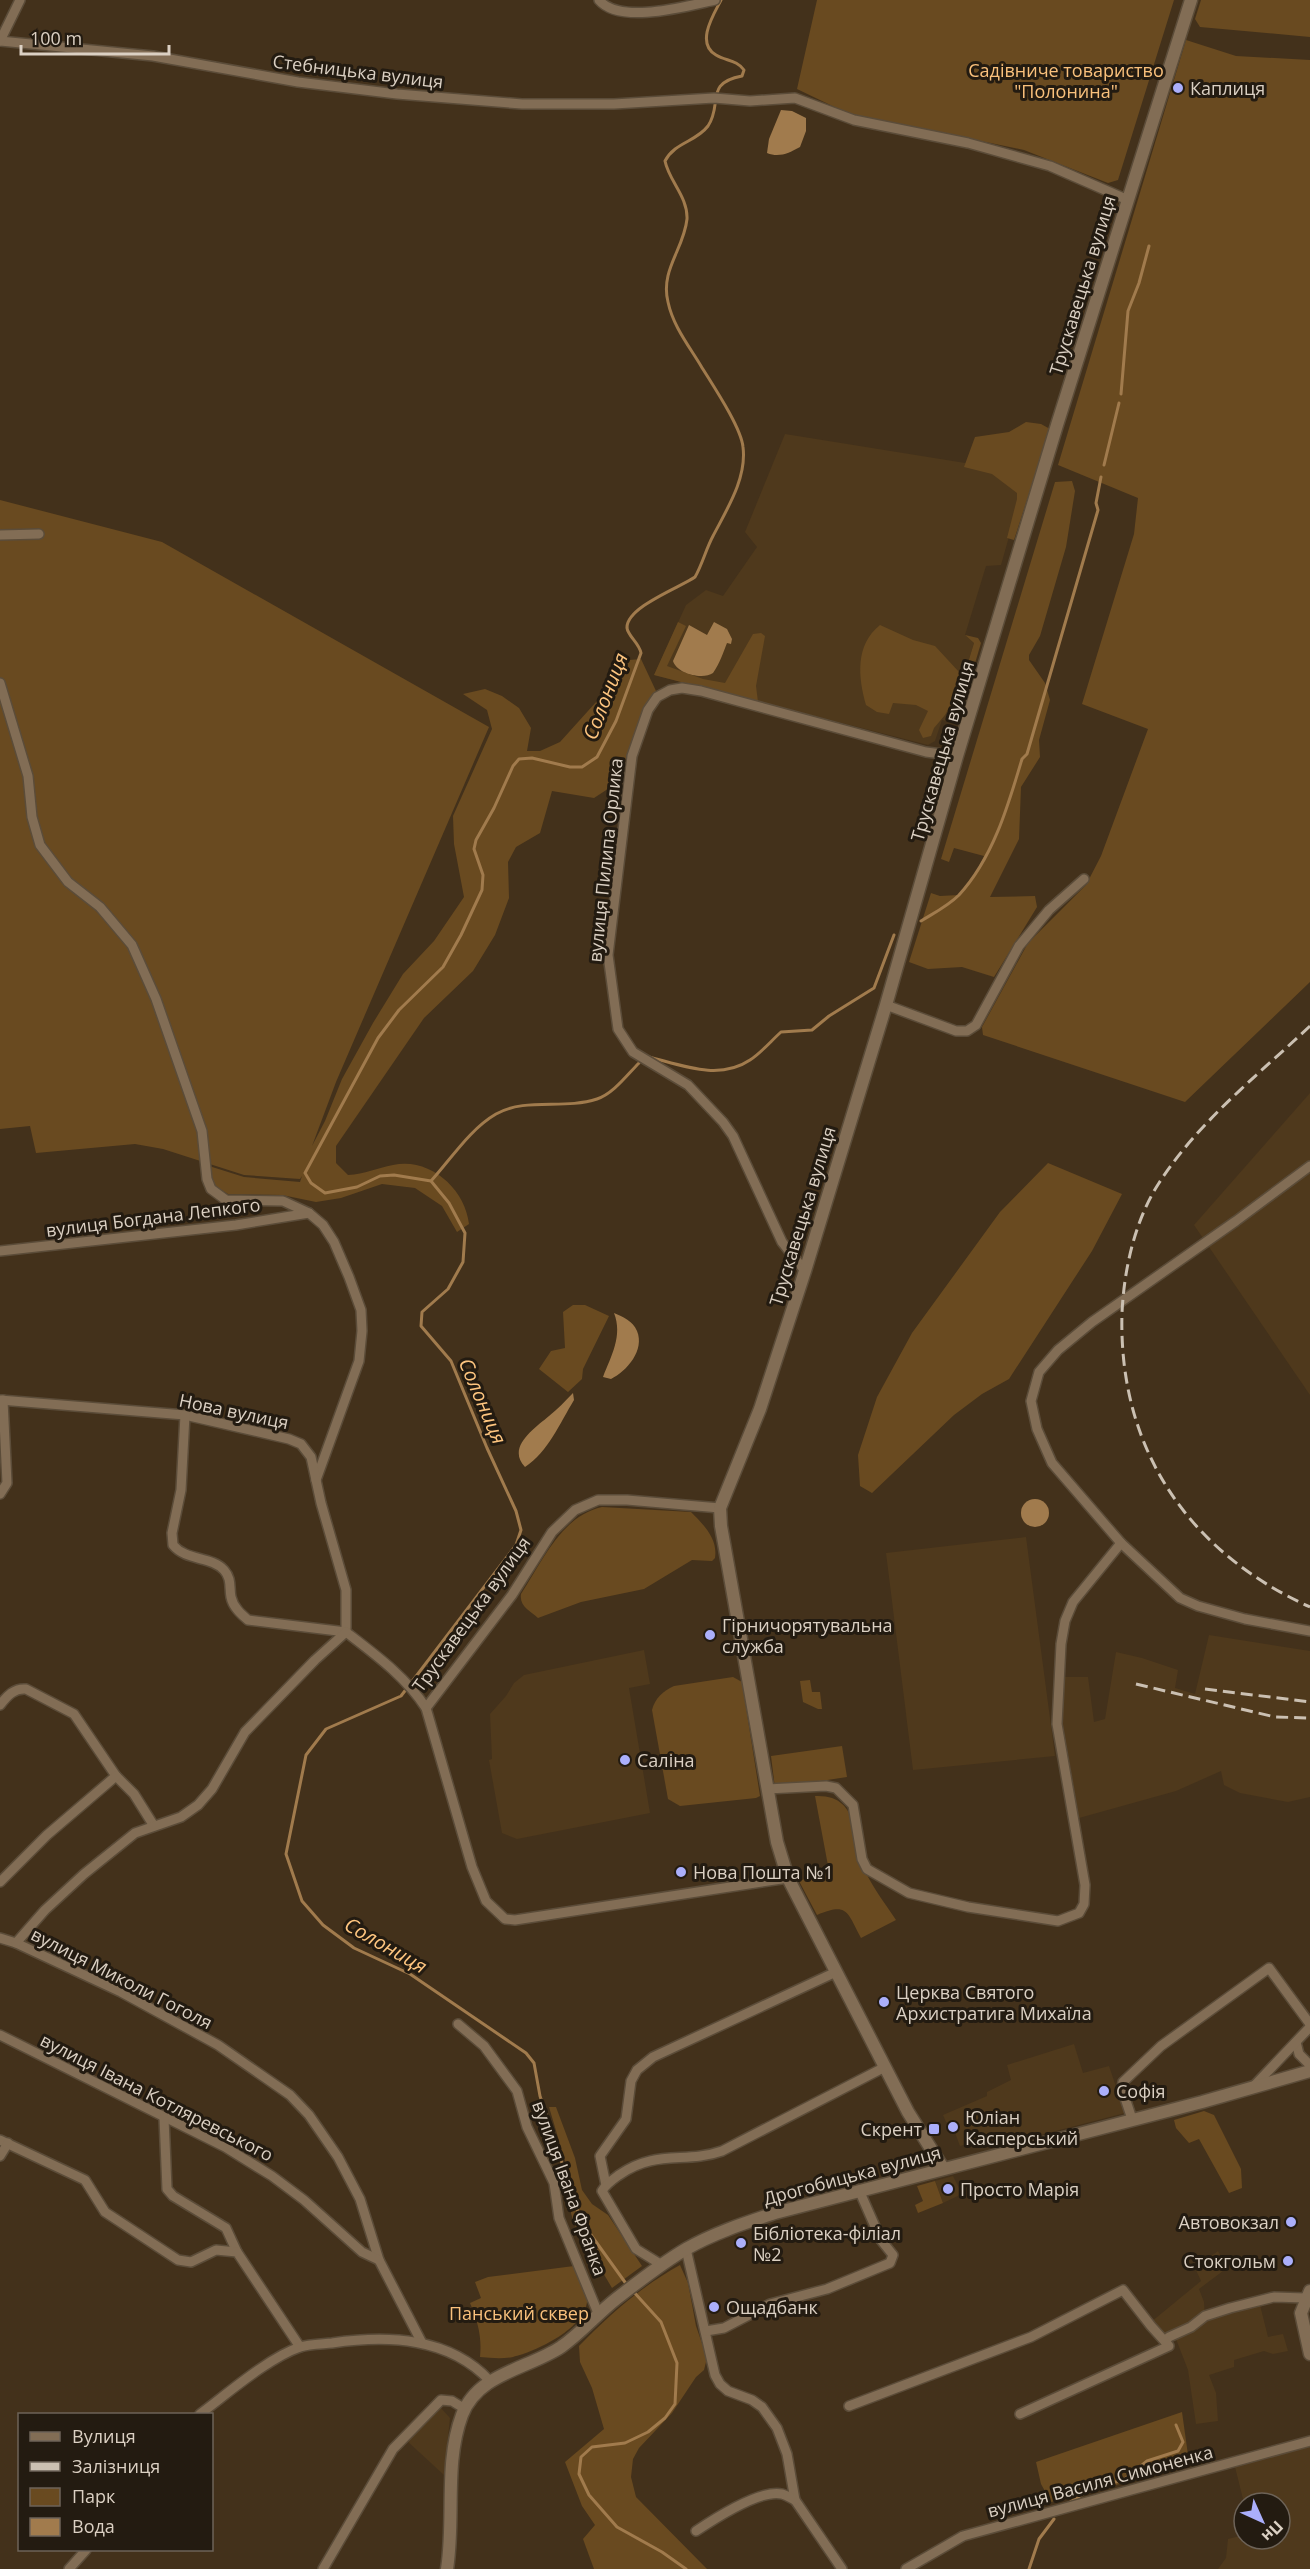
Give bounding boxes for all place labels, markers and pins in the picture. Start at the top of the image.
place label: Каплиця [1190,76,1265,100]
marker: Каплиця [1171,81,1185,95]
place label: Гірничорятувальна служба [722,1613,893,1658]
marker: Гірничорятувальна служба [703,1628,717,1642]
place label: Саліна [637,1748,695,1772]
marker: Саліна [618,1753,632,1767]
place label: Нова Пошта №1 [693,1860,834,1884]
marker: Нова Пошта №1 [674,1865,688,1879]
place label: Церква Святого Архистратига Михаїла [896,1980,1092,2025]
marker: Церква Святого Архистратига Михаїла [877,1995,891,2009]
place label: Софія [1116,2079,1166,2103]
marker: Софія [1097,2084,1111,2098]
place label: Юліан Касперський [965,2105,1078,2150]
place label: Скрент [860,2117,923,2141]
marker: Юліан Касперський [946,2120,960,2134]
marker: Скрент [927,2122,941,2136]
place label: Просто Марія [960,2177,1079,2201]
marker: Просто Марія [941,2182,955,2196]
place label: Автовокзал [1179,2210,1279,2234]
marker: Автовокзал [1284,2215,1298,2229]
place label: Бібліотека-філіал №2 [753,2221,901,2266]
marker: Бібліотека-філіал №2 [734,2236,748,2250]
place label: Стокгольм [1183,2249,1276,2273]
marker: Стокгольм [1281,2254,1295,2268]
place label: Ощадбанк [726,2295,819,2319]
marker: Ощадбанк [707,2300,721,2314]

